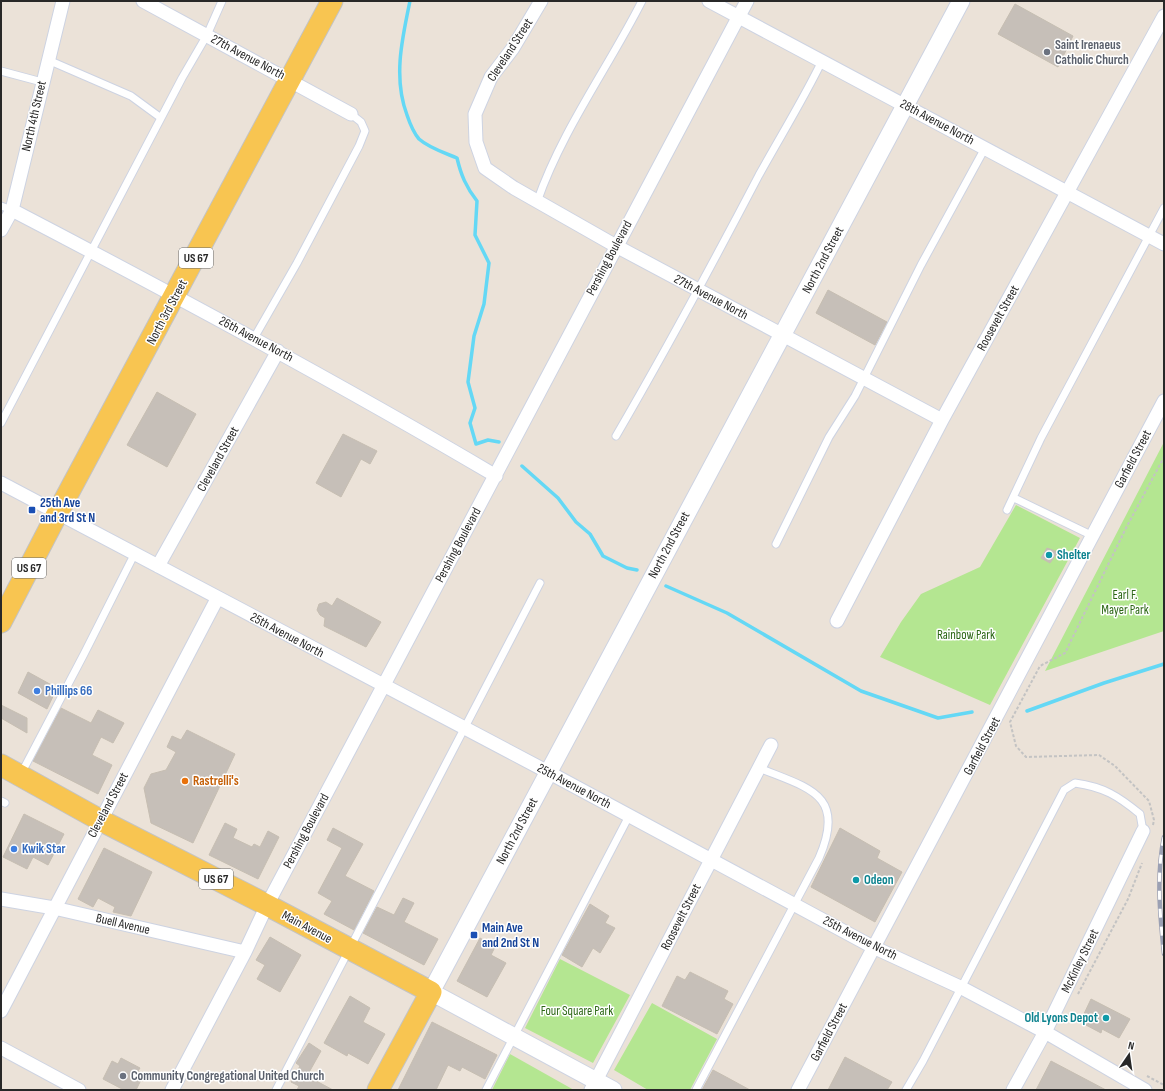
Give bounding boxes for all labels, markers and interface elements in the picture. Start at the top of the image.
street label: Cleveland Street [484,15,536,85]
street label: 27th Avenue North [208,31,288,83]
place label: Saint Irenaeus Catholic Church [1055,37,1129,68]
marker: Saint Irenaeus Catholic Church [1042,47,1052,57]
street label: North 4th Street [18,79,50,153]
street label: 28th Avenue North [897,96,977,148]
street label: Pershing Boulevard [583,218,635,298]
street label: North 2nd Street [799,224,847,296]
road number: US 67 [179,248,213,268]
street label: 27th Avenue North [671,271,751,323]
street label: North 3rd Street [143,277,191,347]
street label: Roosevelt Street [973,282,1023,354]
street label: 26th Avenue North [216,313,296,365]
street label: Cleveland Street [194,424,242,494]
street label: Garfield Street [1111,427,1155,491]
place label: 25th Ave and 3rd St N [40,495,95,526]
marker: 25th Ave and 3rd St N [27,505,37,515]
street label: Pershing Boulevard [432,505,484,585]
street label: North 2nd Street [645,509,693,581]
place label: Shelter [1057,547,1091,563]
marker: Shelter [1044,550,1054,560]
road number: US 67 [12,558,46,578]
park label: Earl F. Mayer Park [1101,587,1149,618]
street label: 25th Avenue North [247,609,327,661]
park label: Rainbow Park [937,627,995,643]
place label: Phillips 66 [45,683,92,699]
marker: Phillips 66 [32,686,42,696]
street label: Garfield Street [960,714,1004,778]
street label: 25th Avenue North [534,760,614,812]
street label: Cleveland Street [84,769,132,841]
place label: Rastrelli's [193,773,239,789]
marker: Rastrelli's [180,776,190,786]
street label: Pershing Boulevard [280,791,332,871]
street label: North 2nd Street [493,795,541,867]
place label: Kwik Star [22,841,66,857]
marker: Kwik Star [9,844,19,854]
road number: US 67 [199,869,233,889]
place label: Odeon [864,872,894,888]
marker: Odeon [851,875,861,885]
street label: Roosevelt Street [657,881,705,953]
street label: Main Avenue [279,907,335,947]
street label: Buell Avenue [94,910,152,938]
street label: 25th Avenue North [820,912,900,964]
place label: Main Ave and 2nd St N [482,920,539,951]
street label: McKinley Street [1058,927,1102,995]
marker: Main Ave and 2nd St N [469,930,479,940]
street label: Garfield Street [807,1000,851,1064]
park label: Four Square Park [541,1003,613,1019]
place label: Old Lyons Depot [1024,1010,1099,1026]
marker: Old Lyons Depot [1101,1013,1111,1023]
north arrow [1109,1035,1149,1075]
text: N [1127,1039,1136,1053]
place label: Community Congregational United Church [131,1068,325,1084]
marker: Community Congregational United Church [118,1071,128,1081]

